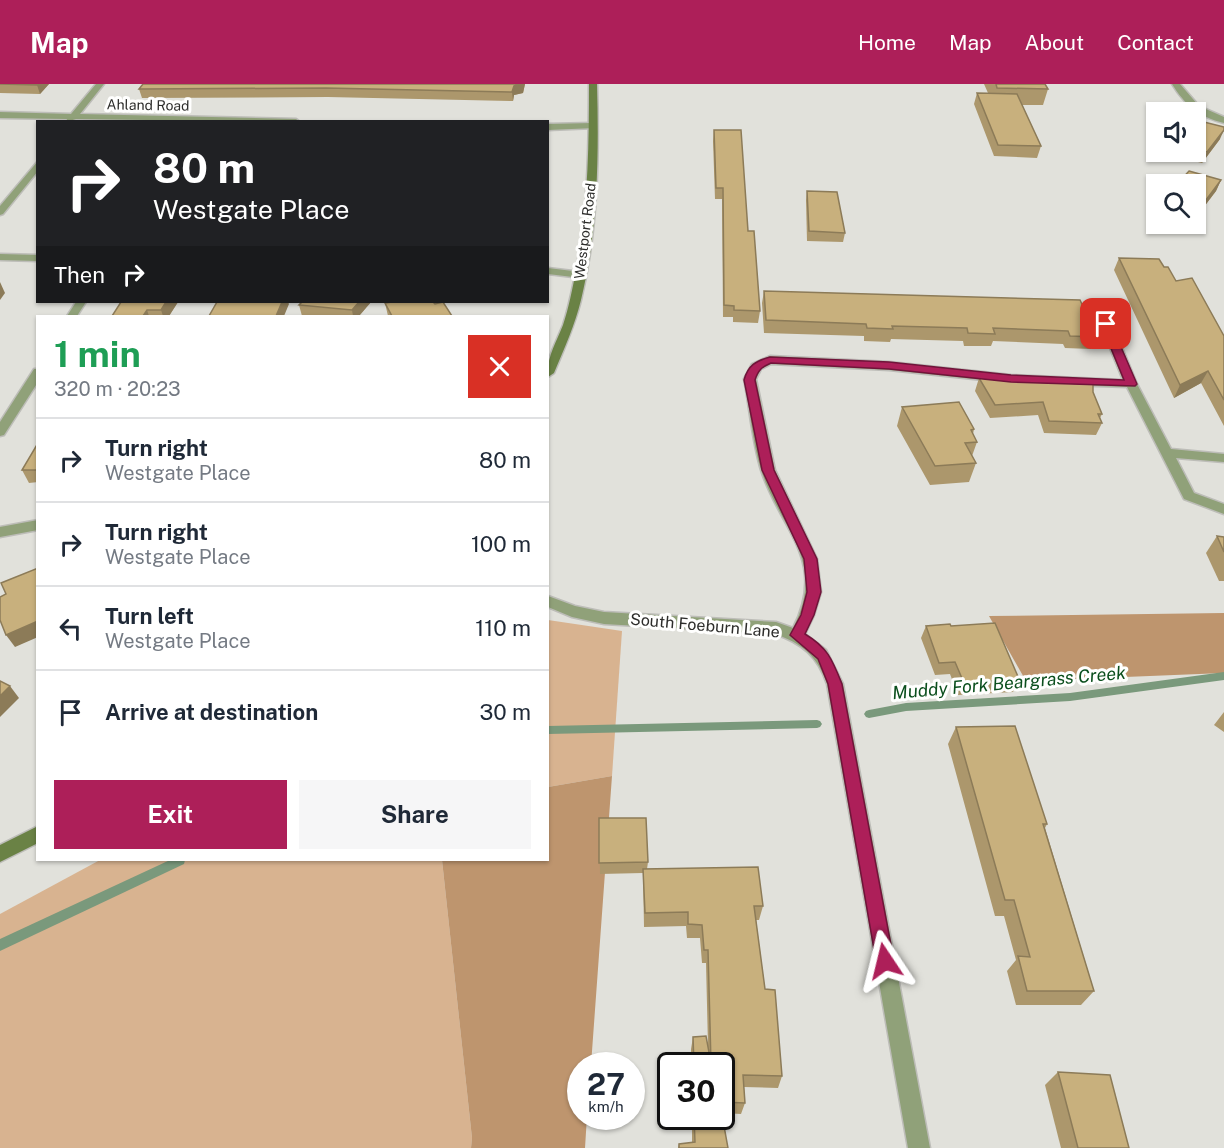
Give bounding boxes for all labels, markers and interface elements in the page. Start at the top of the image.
text: Map [30,26,89,59]
text: Home [858,30,916,55]
text: Map [949,30,992,55]
text: About [1025,30,1084,55]
text: Contact [1117,30,1194,55]
street label: Ahland Road [106,96,190,114]
map controls [1146,102,1206,234]
button: sound [1146,102,1206,162]
text: 80 m [153,143,255,192]
icon: right [54,144,132,222]
button: search [1146,174,1206,234]
street label: Westport Road [571,182,599,280]
text: Westgate Place [153,193,350,225]
icon: right [117,258,150,291]
text: Then [54,262,105,288]
pin [1080,298,1131,349]
icon: arrive [1089,307,1122,340]
text: 1 min [54,333,141,375]
button: close [468,335,531,398]
text: 320 m · 20:23 [54,377,181,401]
text: Turn right [105,435,208,461]
icon: right [54,444,87,477]
text: 80 m [479,447,531,473]
text: Westgate Place [105,461,251,485]
text: Turn right [105,519,208,545]
icon: right [54,528,87,561]
text: 100 m [471,531,531,557]
text: Westgate Place [105,545,251,569]
text: Turn left [105,603,194,629]
street label: South Foeburn Lane [629,609,781,642]
icon: left [54,612,87,645]
text: 110 m [475,615,531,641]
text: Westgate Place [105,629,251,653]
water label: Muddy Fork Beargrass Creek [891,662,1127,703]
icon: arrive [54,696,87,729]
text: Arrive at destination [105,699,318,725]
text: 30 m [479,699,531,725]
button: Exit [54,780,287,849]
button: Share [299,780,531,849]
position arrow [853,929,917,993]
speed limit sign: 30 [657,1052,735,1130]
text: 27 [587,1066,625,1102]
text: km/h [588,1098,624,1115]

